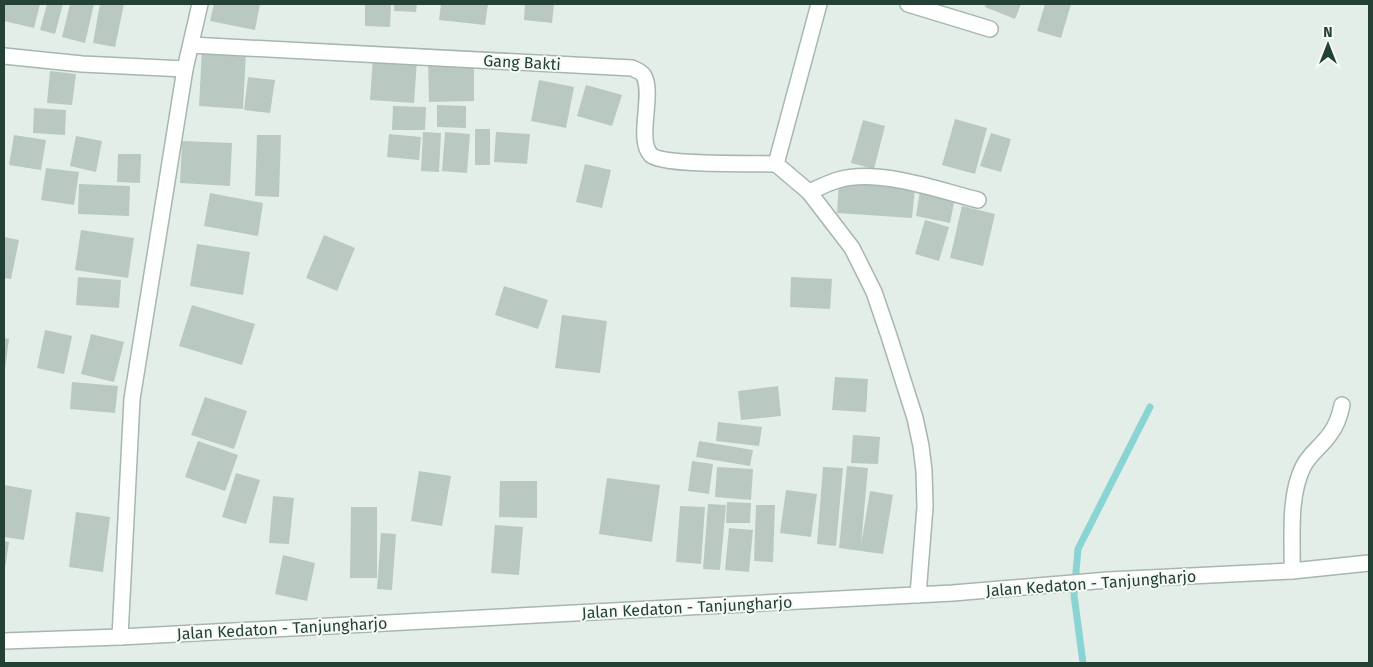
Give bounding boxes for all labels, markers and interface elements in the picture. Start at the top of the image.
north arrow [1303,20,1353,70]
text: N [1323,24,1333,41]
street label: Gang Bakti [483,51,561,74]
street label: Jalan Kedaton - Tanjungharjo [985,567,1197,600]
street label: Jalan Kedaton - Tanjungharjo [581,592,793,622]
street label: Jalan Kedaton - Tanjungharjo [176,613,388,643]

